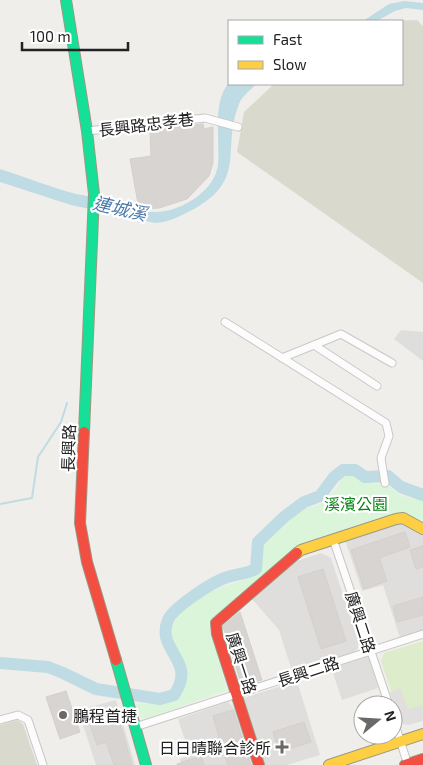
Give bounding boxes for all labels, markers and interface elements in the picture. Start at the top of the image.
scale bar [22,20,129,52]
legend [228,20,403,85]
text: 100 m [30,27,71,45]
text: Fast [273,30,303,48]
text: Slow [273,55,307,73]
street label: 長興路忠孝巷 [97,109,195,139]
water label: 連城溪 [91,191,152,225]
street label: 長興路 [58,424,78,472]
park label: 溪濱公園 [324,494,388,513]
street label: 廣興二路 [342,589,380,655]
street label: 廣興一路 [223,630,261,696]
street label: 長興二路 [275,652,341,690]
north arrow [353,695,403,745]
place label: 鵬程首捷 [73,706,137,725]
text: N [381,708,400,723]
marker: 鵬程首捷 [57,709,69,721]
place label: 日日晴聯合診所 [159,738,271,757]
marker: 日日晴聯合診所 [275,740,289,754]

